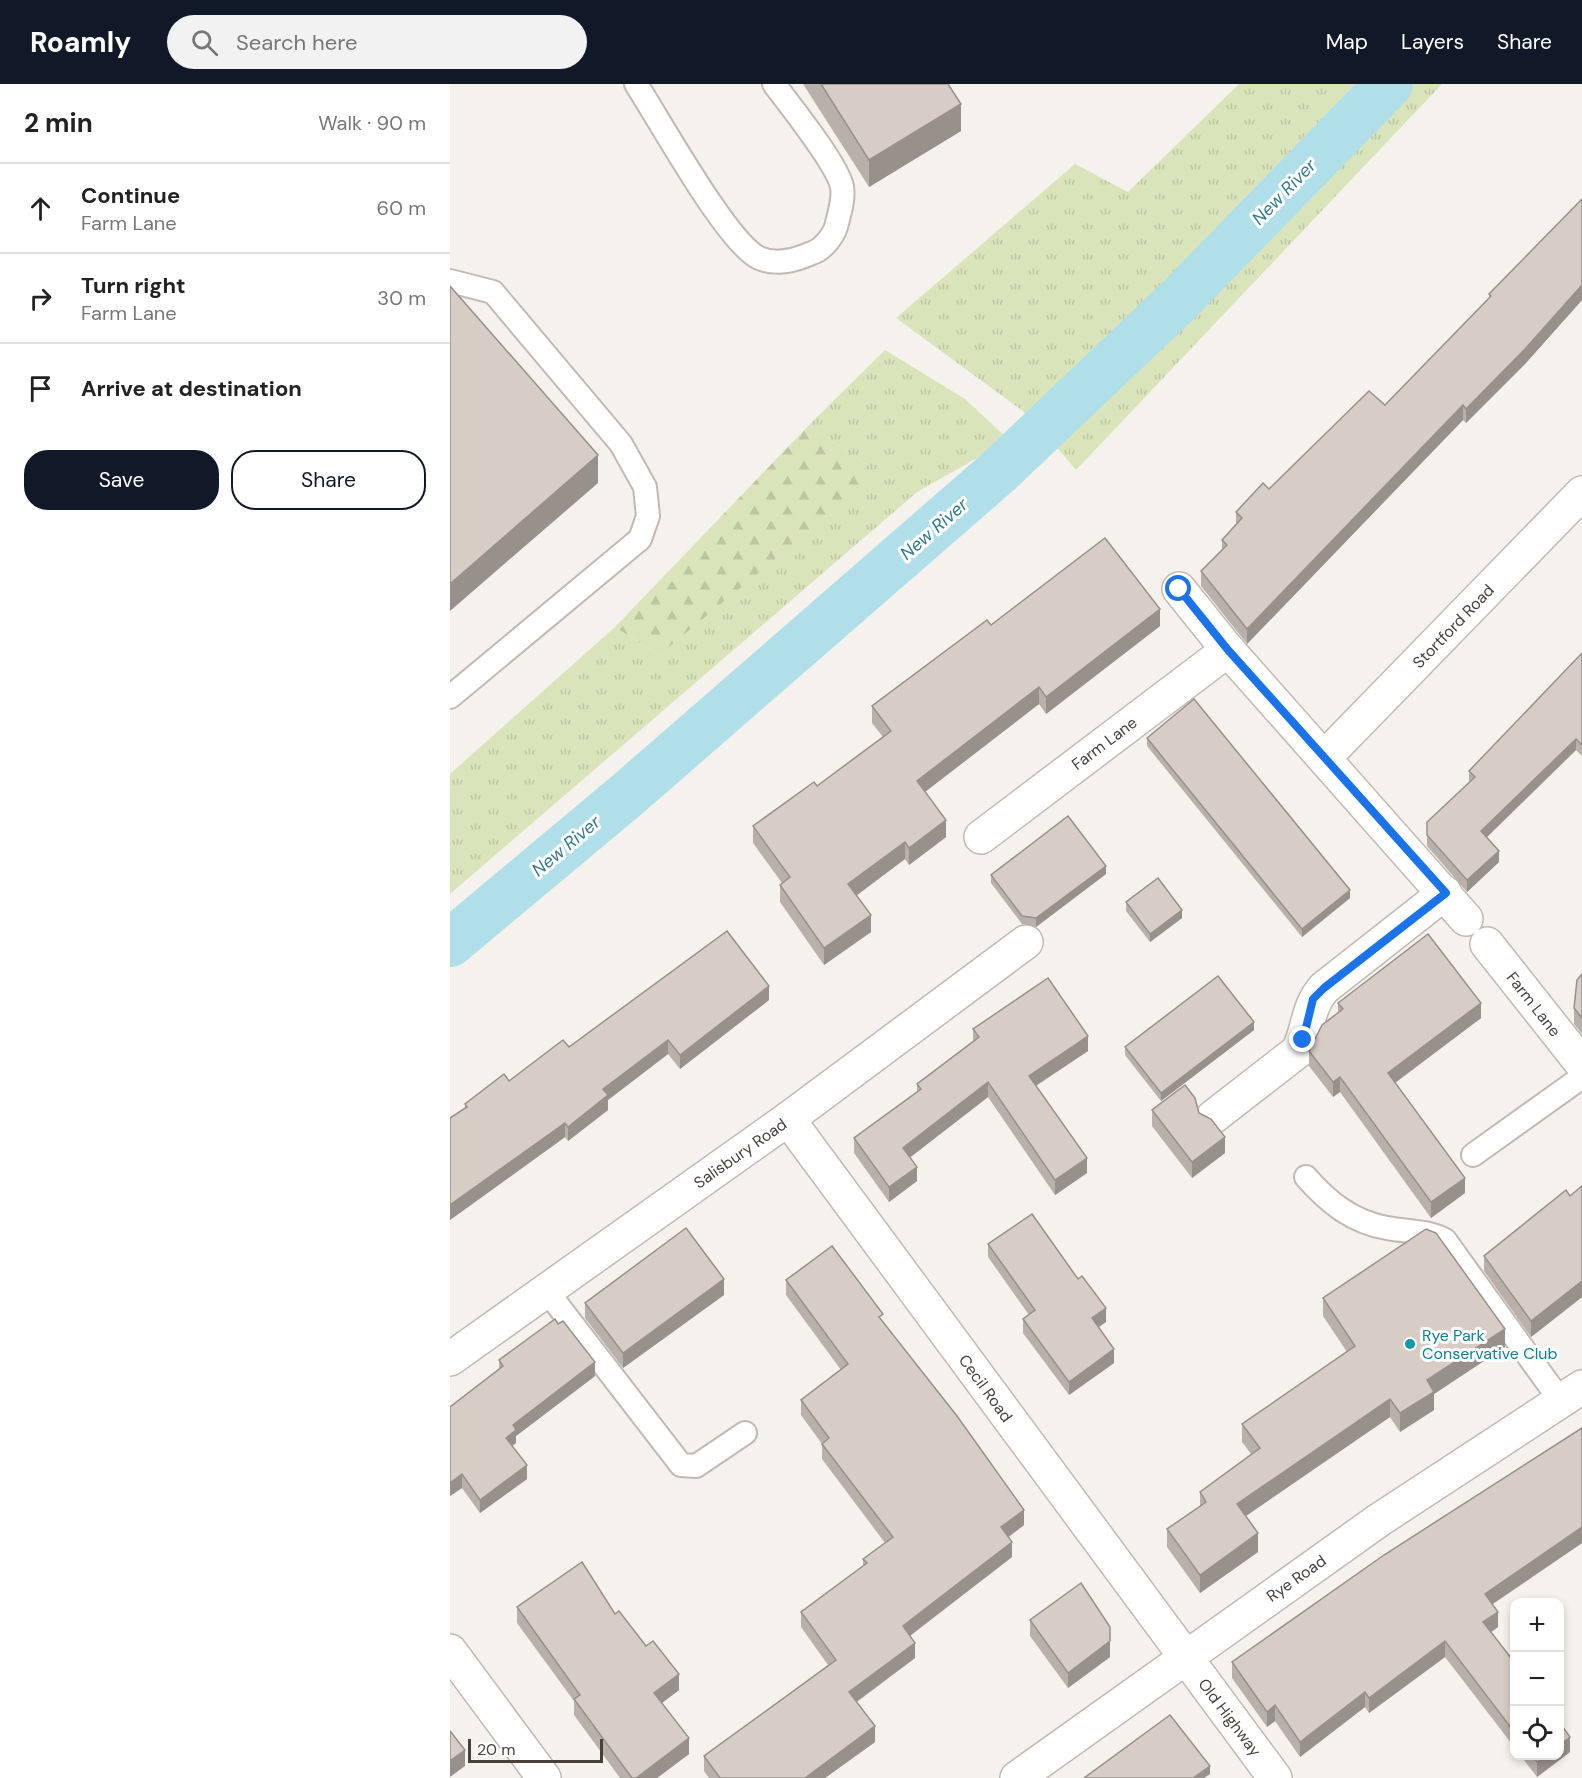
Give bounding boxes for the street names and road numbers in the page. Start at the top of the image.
street label: Stortford Road [1408,580,1499,673]
street label: Farm Lane [1067,712,1141,775]
street label: Farm Lane [1502,968,1565,1041]
street label: Salisbury Road [690,1114,791,1193]
street label: Cecil Road [954,1350,1017,1426]
street label: Rye Road [1262,1550,1330,1607]
street label: Old Highway [1193,1674,1266,1761]

